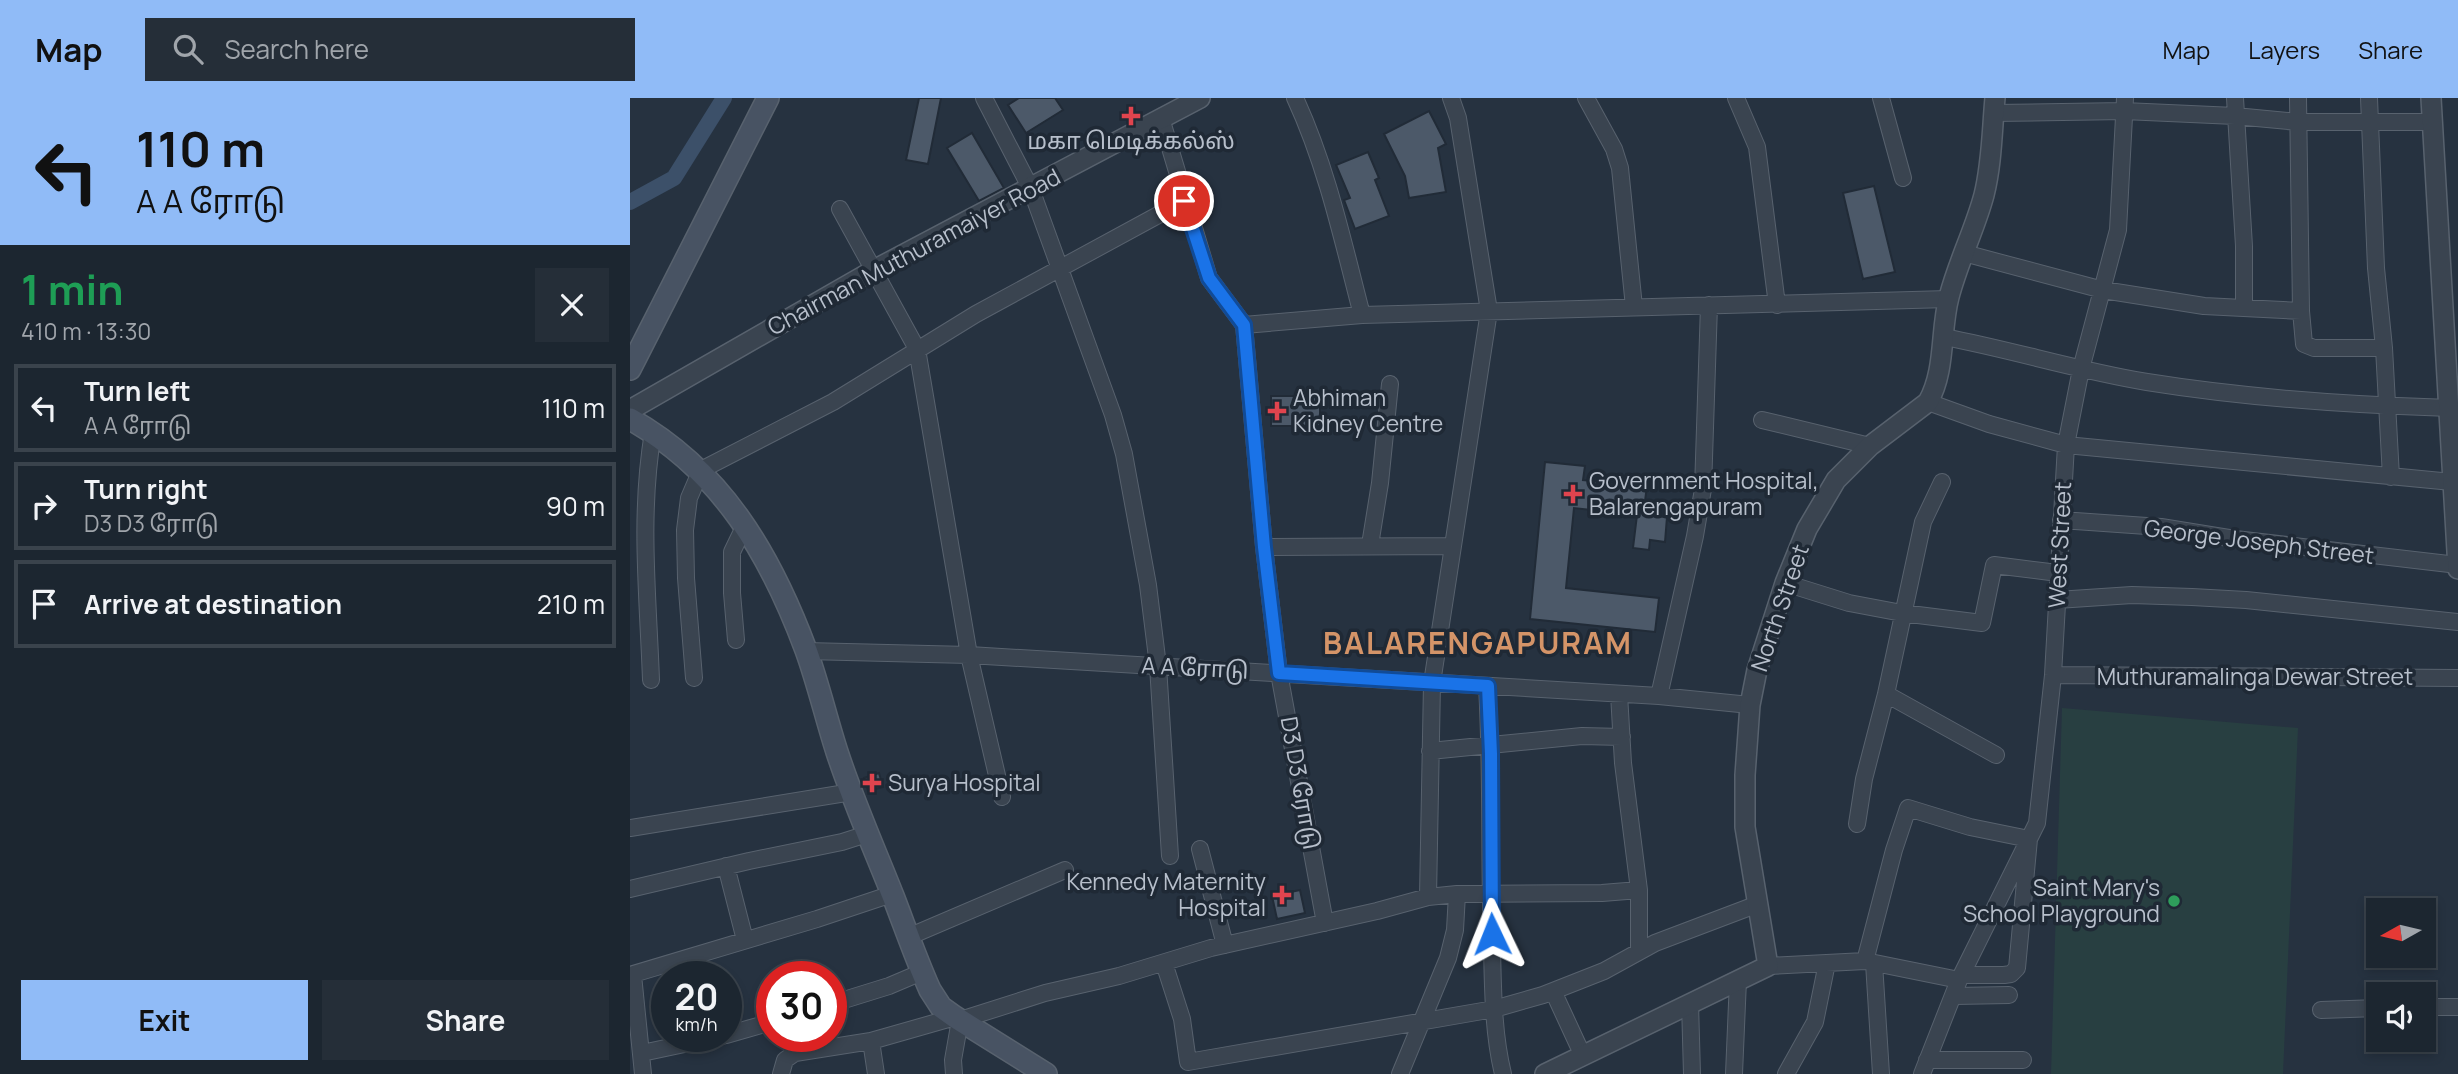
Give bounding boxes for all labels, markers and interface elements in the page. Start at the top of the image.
search box [145,18,635,81]
text: Map [35,27,103,72]
icon: search [169,30,207,68]
text: Search here [225,31,369,67]
text: Map [2163,33,2210,66]
text: Layers [2248,33,2320,66]
text: Share [2358,33,2423,66]
marker: மகா மெடிக்கல்ஸ் [1123,108,1139,124]
text: 110 m [136,115,265,182]
place label: மகா மெடிக்கல்ஸ் [1027,124,1235,156]
icon: left [21,126,112,217]
street label: Chairman Muthuramaiyer Road [761,160,1066,342]
pin [1154,171,1214,231]
text: A A ரோடு [136,179,285,223]
icon: arrive [1165,182,1203,220]
text: 1 min [21,260,124,318]
button: close [535,268,609,342]
text: 410 m · 13:30 [21,315,151,347]
text: Turn left [84,373,191,409]
place label: Abhiman Kidney Centre [1293,381,1443,439]
icon: left [25,389,63,427]
text: 110 m [542,390,605,426]
marker: Abhiman Kidney Centre [1267,401,1287,421]
text: A A ரோடு [84,409,191,441]
place label: Government Hospital, Balarengapuram [1589,464,1819,522]
text: Turn right [84,471,208,507]
street label: West Street [2040,481,2078,609]
marker: Government Hospital, Balarengapuram [1563,484,1583,504]
icon: right [25,487,63,525]
text: 90 m [546,488,605,524]
text: D3 D3 ரோடு [84,507,219,539]
street label: George Joseph Street [2142,511,2376,571]
street label: North Street [1742,540,1816,676]
icon: arrive [25,585,63,623]
text: Arrive at destination [84,586,342,622]
text: 210 m [537,586,605,622]
district label: BALARENGAPURAM [1323,622,1633,663]
street label: A A ரோடு [1141,648,1249,686]
street label: Muthuramalinga Dewar Street [2097,660,2413,692]
street label: D3 D3 ரோடு [1274,714,1328,852]
place label: Surya Hospital [888,766,1041,798]
marker: Surya Hospital [862,773,882,793]
place label: Kennedy Maternity Hospital [1066,865,1266,923]
place label: Saint Mary's School Playground [1963,871,2160,929]
marker: Kennedy Maternity Hospital [1272,885,1292,905]
marker: Saint Mary's School Playground [2166,893,2182,909]
position arrow [1455,897,1529,971]
north arrow [2366,898,2436,968]
map controls [2366,898,2436,1052]
speed limit sign: 30 [756,961,847,1052]
text: 20 [675,973,718,1021]
button: Exit [21,980,308,1060]
button: Share [322,980,609,1060]
button: sound [2366,982,2436,1052]
text: km/h [676,1012,717,1036]

